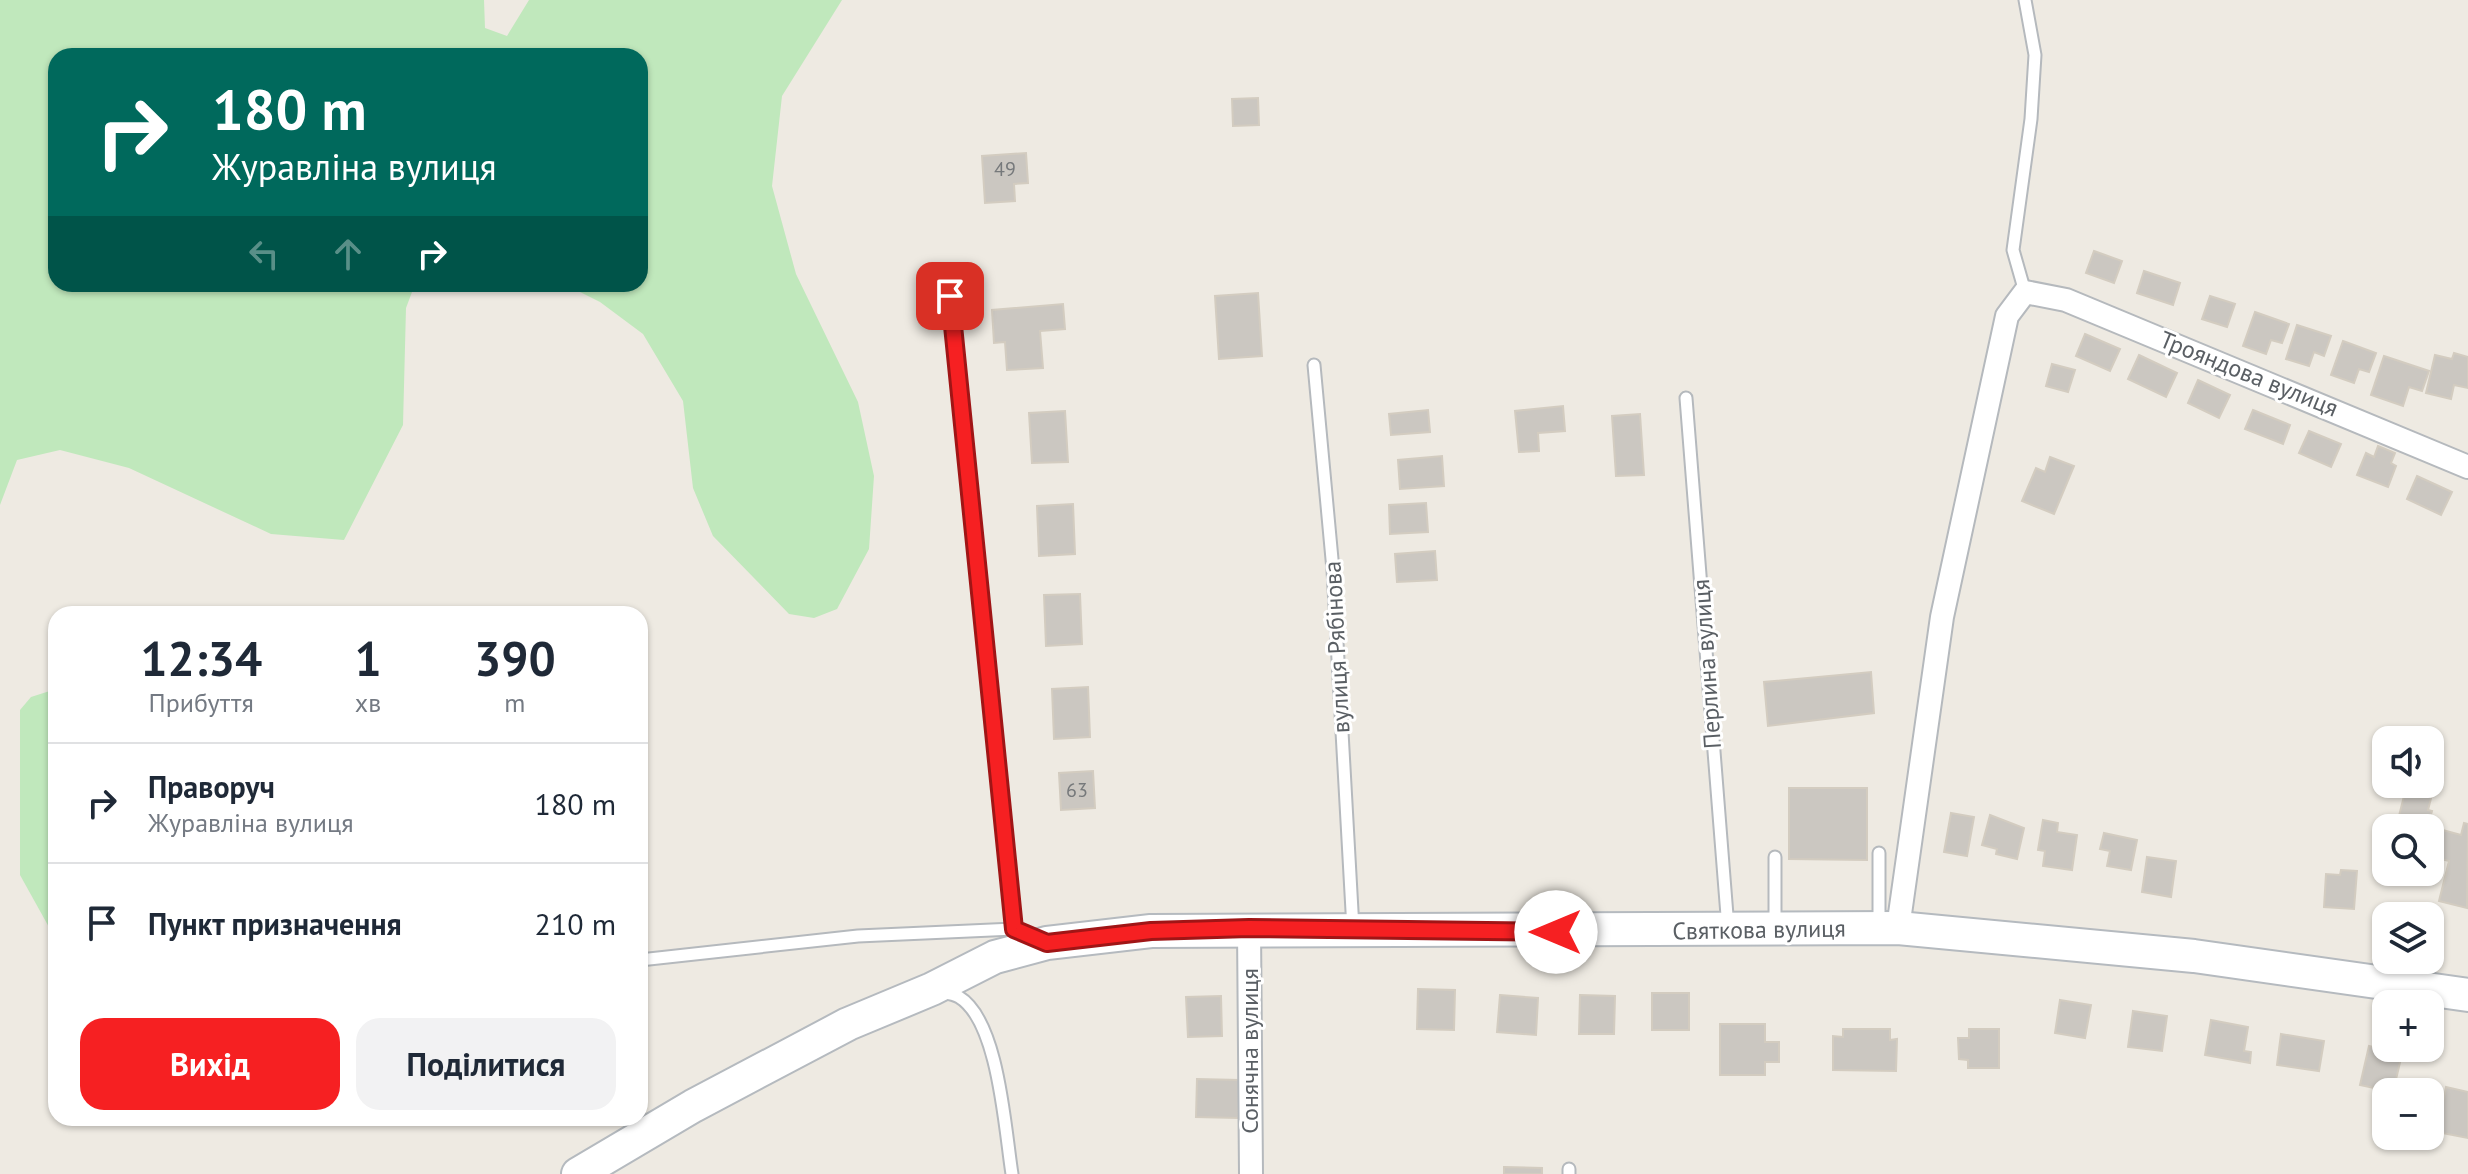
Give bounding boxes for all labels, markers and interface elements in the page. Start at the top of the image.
text: 180 m [212,73,367,145]
icon: right [80,80,184,184]
text: Журавліна вулиця [212,143,497,190]
house number: 49 [994,156,1016,182]
icon: left [242,232,286,276]
icon: ahead [326,232,370,276]
icon: right [410,232,454,276]
pin [916,262,984,330]
icon: arrive [928,274,972,318]
street label: Трояндова вулиця [2155,324,2343,423]
street label: вулиця Рябінова [1317,560,1356,734]
street label: Перлина вулиця [1685,578,1728,750]
text: 12:34 [140,627,262,689]
text: 1 [354,627,382,689]
text: 390 [474,627,556,689]
text: Прибуття [149,686,254,719]
text: хв [355,686,381,719]
text: m [504,686,525,719]
map controls [2372,726,2444,1150]
button: sound [2372,726,2444,798]
text: Праворуч [148,767,275,806]
house number: 63 [1066,777,1088,803]
icon: right [80,781,124,825]
text: 180 m [535,784,616,823]
text: Журавліна вулиця [148,806,354,839]
button: search [2372,814,2444,886]
position arrow [1514,890,1598,974]
icon: arrive [80,901,124,945]
button: layers [2372,902,2444,974]
text: Пункт призначення [148,904,402,943]
text: 210 m [535,904,616,943]
street label: Святкова вулиця [1672,912,1846,947]
street label: Сонячна вулиця [1234,968,1265,1134]
button: + [2372,990,2444,1062]
button: Вихід [80,1018,340,1110]
button: Поділитися [356,1018,616,1110]
button: − [2372,1078,2444,1150]

